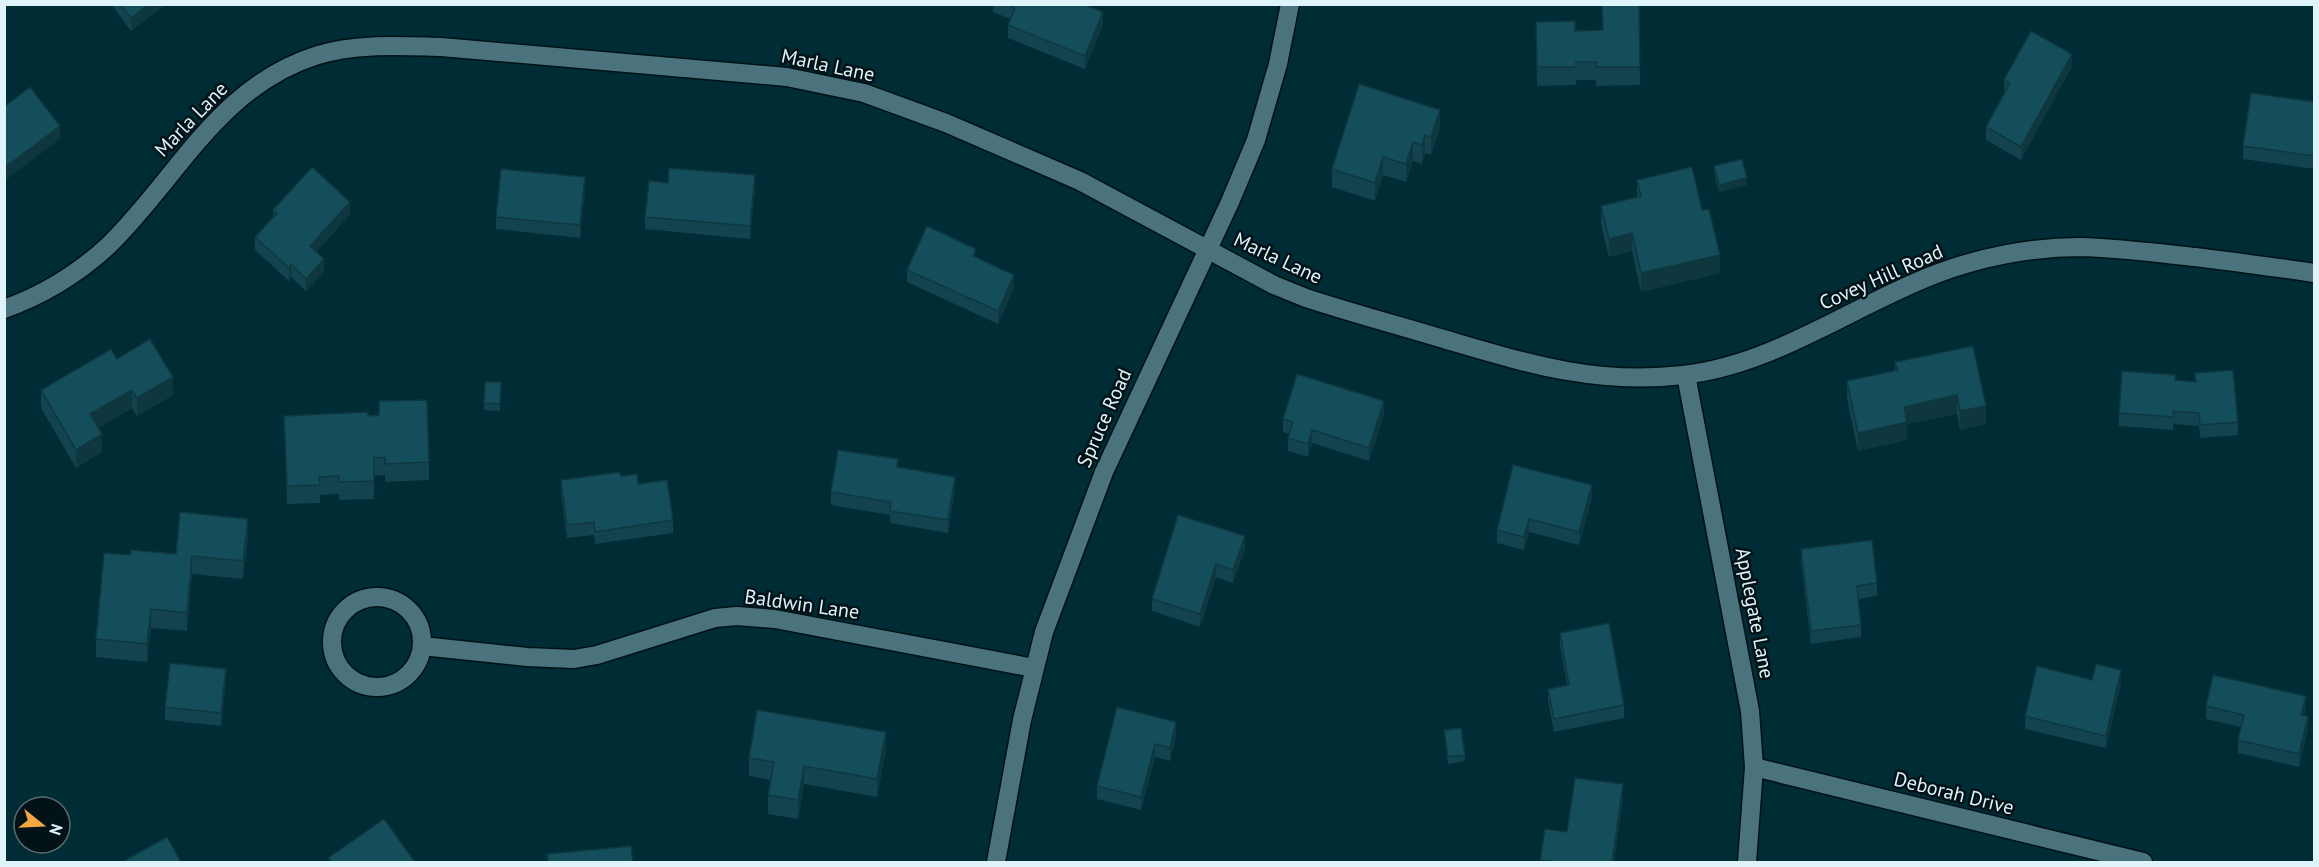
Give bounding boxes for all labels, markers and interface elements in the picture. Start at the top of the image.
street label: Marla Lane [779,42,877,88]
street label: Marla Lane [149,76,233,162]
street label: Marla Lane [1230,226,1326,290]
street label: Covey Hill Road [1815,238,1947,316]
street label: Spruce Road [1071,365,1137,471]
street label: Applegate Lane [1730,545,1780,681]
street label: Baldwin Lane [743,583,861,625]
street label: Deborah Drive [1891,766,2017,820]
north arrow [12,795,72,855]
text: N [45,822,67,838]

